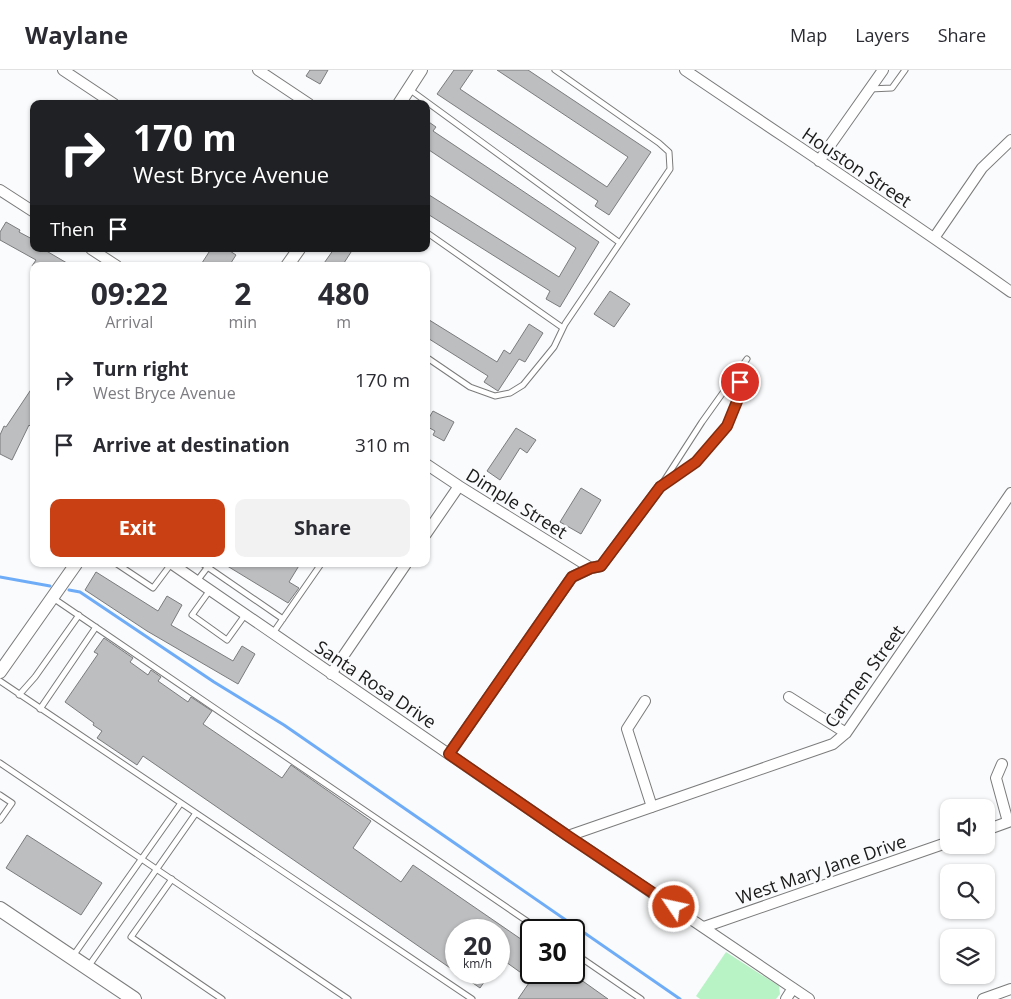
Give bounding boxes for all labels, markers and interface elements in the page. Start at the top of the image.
text: Waylane [25,18,128,51]
text: Map [790,23,827,47]
text: Layers [855,23,910,47]
text: Share [938,23,986,47]
text: 170 m [133,114,237,161]
icon: right [50,120,115,185]
street label: Houston Street [798,122,916,212]
text: West Bryce Avenue [133,159,329,189]
icon: arrive [104,215,132,243]
text: Then [50,216,94,242]
text: 09:22 [91,273,168,314]
text: 2 [234,273,251,314]
text: 480 [318,273,369,314]
text: Arrival [105,311,153,333]
text: min [229,311,257,333]
text: m [336,311,351,333]
text: Turn right [93,356,188,382]
pin [719,361,761,403]
icon: right [50,366,78,394]
text: 170 m [355,367,410,393]
icon: arrive [726,368,754,396]
text: West Bryce Avenue [93,382,236,404]
icon: arrive [50,431,78,459]
text: Arrive at destination [93,432,290,458]
text: 310 m [355,432,410,458]
street label: Dimple Street [462,462,572,544]
button: Exit [50,499,225,557]
button: Share [235,499,410,557]
street label: Carmen Street [819,620,909,732]
street label: Santa Rosa Drive [311,635,441,733]
map controls [940,799,995,984]
button: sound [940,799,995,854]
street label: West Mary Jane Drive [733,829,909,909]
button: search [940,864,995,919]
position arrow [647,880,699,932]
speed limit sign: 30 [520,919,585,984]
text: 20 [463,928,492,962]
button: layers [940,929,995,984]
text: km/h [463,955,492,972]

